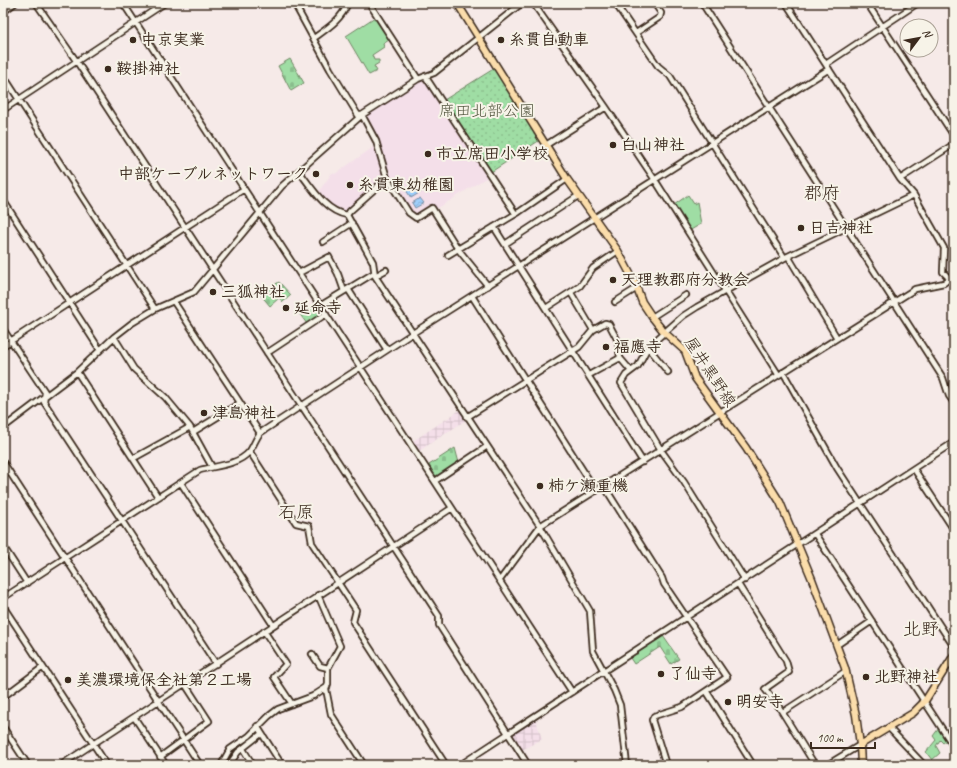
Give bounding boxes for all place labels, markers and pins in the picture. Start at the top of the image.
place label: 中京実業 [141,30,205,50]
place label: 糸貫自動車 [509,30,589,50]
marker: 中京実業 [128,35,138,45]
marker: 糸貫自動車 [496,35,506,45]
place label: 鞍掛神社 [116,59,180,79]
marker: 鞍掛神社 [103,64,113,74]
place label: 白山神社 [621,135,685,155]
marker: 白山神社 [608,140,618,150]
place label: 市立席田小学校 [436,144,548,164]
marker: 市立席田小学校 [423,149,433,159]
place label: 中部ケーブルネットワーク [118,164,308,184]
marker: 中部ケーブルネットワーク [311,169,321,179]
place label: 糸貫東幼稚園 [358,175,454,195]
marker: 糸貫東幼稚園 [345,180,355,190]
place label: 日吉神社 [809,218,873,238]
marker: 日吉神社 [796,223,806,233]
place label: 天理教郡府分教会 [621,270,749,290]
marker: 天理教郡府分教会 [608,275,618,285]
place label: 三狐神社 [221,282,285,302]
marker: 三狐神社 [208,287,218,297]
place label: 延命寺 [294,298,342,318]
marker: 延命寺 [281,303,291,313]
place label: 福應寺 [614,337,662,357]
marker: 福應寺 [601,342,611,352]
place label: 津島神社 [212,403,276,423]
marker: 津島神社 [199,408,209,418]
place label: 柿ケ瀬重機 [548,476,628,496]
marker: 柿ケ瀬重機 [535,481,545,491]
place label: 了仙寺 [669,664,717,684]
place label: 北野神社 [874,667,938,687]
marker: 了仙寺 [656,669,666,679]
place label: 美濃環境保全社第２工場 [76,670,252,690]
marker: 北野神社 [861,672,871,682]
marker: 美濃環境保全社第２工場 [63,675,73,685]
place label: 明安寺 [736,692,784,712]
marker: 明安寺 [723,697,733,707]

